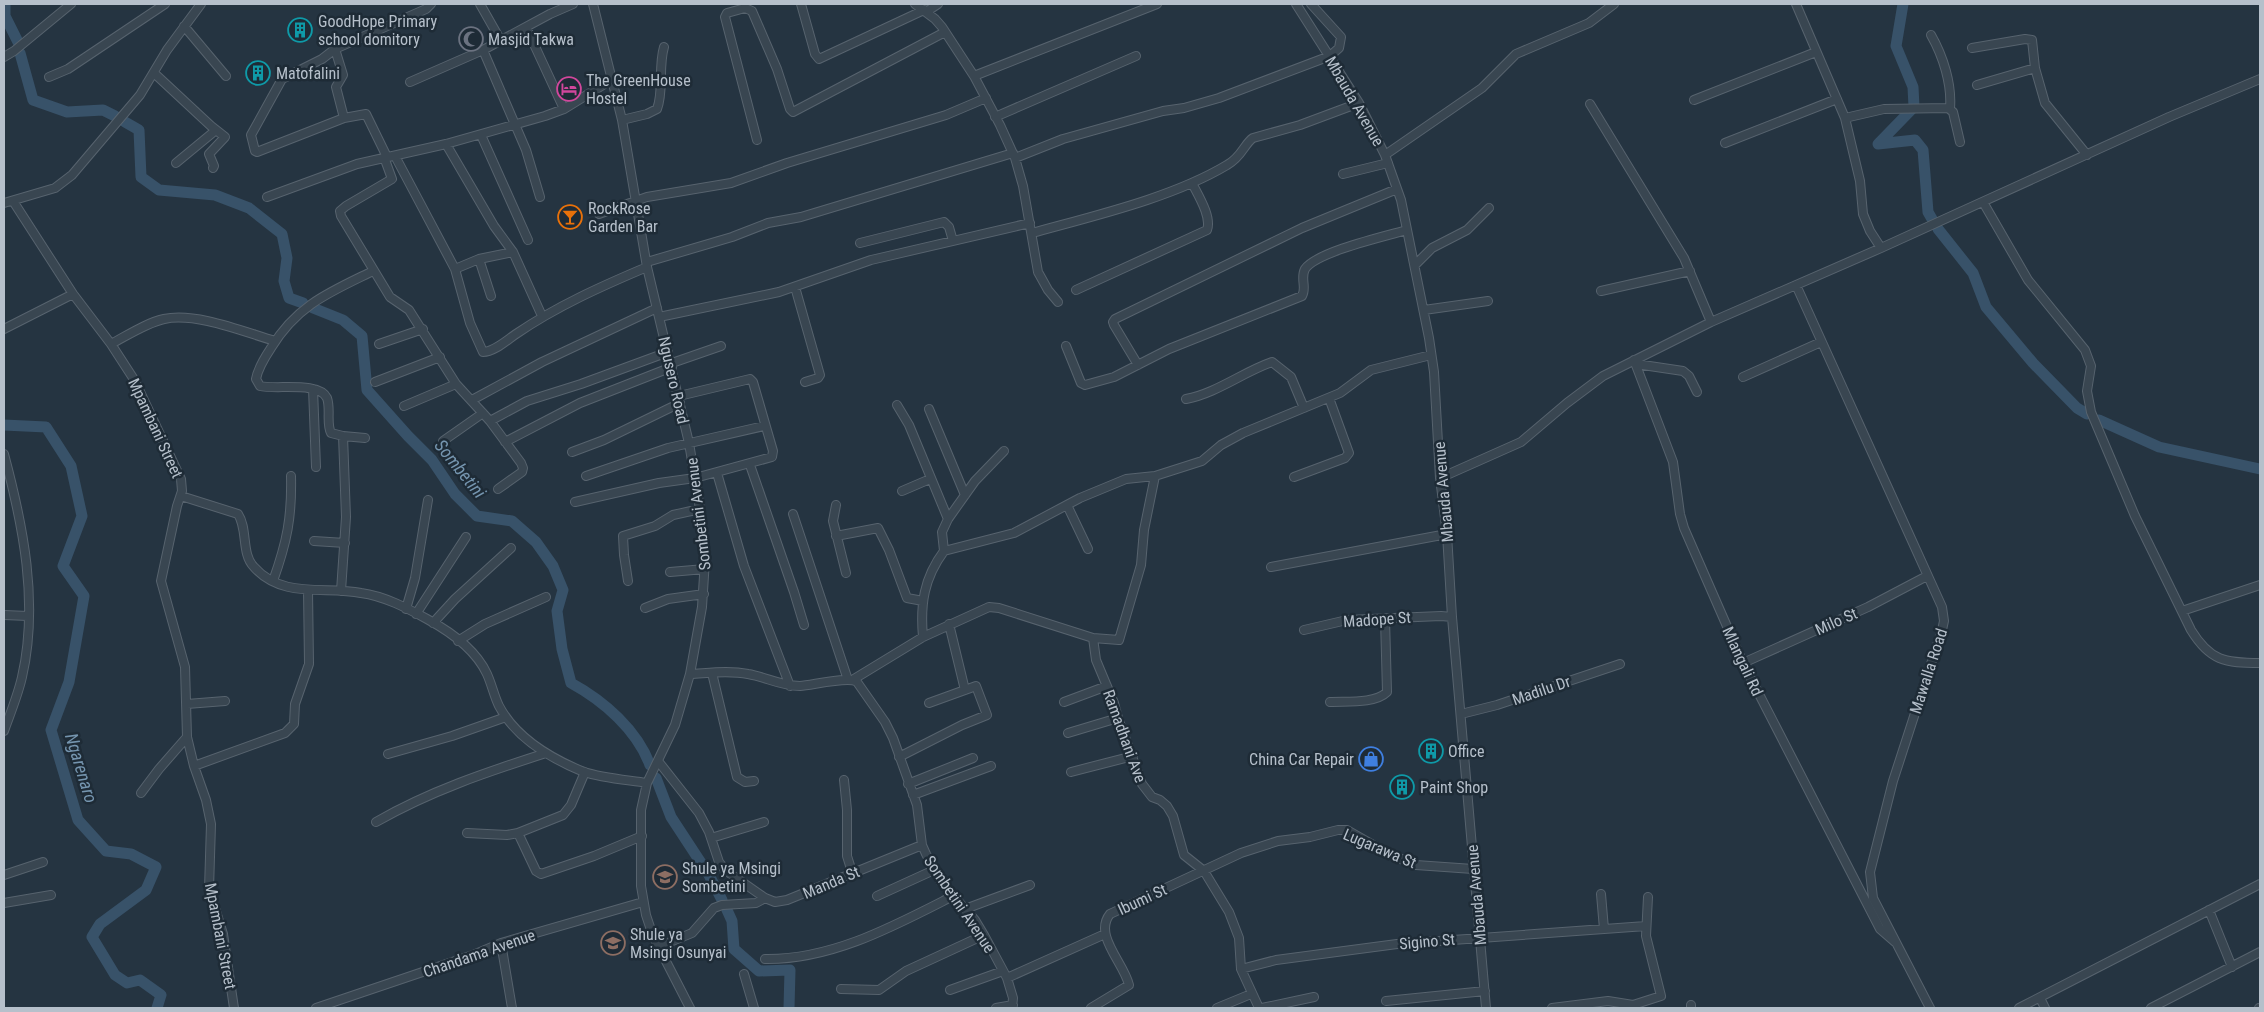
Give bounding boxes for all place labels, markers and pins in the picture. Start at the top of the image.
place label: GoodHope Primary school domitory [318,12,438,49]
building icon: GoodHope Primary school domitory [287,17,313,43]
mosque icon: Masjid Takwa [458,26,484,52]
place label: Masjid Takwa [488,30,574,49]
building icon: Matofalini [245,60,271,86]
place label: Matofalini [276,64,340,83]
place label: The GreenHouse Hostel [586,71,691,108]
hotel icon: The GreenHouse Hostel [556,76,582,102]
place label: RockRose Garden Bar [588,199,658,236]
bar icon: RockRose Garden Bar [557,204,583,230]
building icon: Office [1418,738,1444,764]
place label: Office [1448,742,1484,761]
shop icon: China Car Repair [1358,746,1384,772]
place label: China Car Repair [1249,750,1354,769]
building icon: Paint Shop [1389,774,1415,800]
place label: Paint Shop [1420,778,1488,797]
place label: Shule ya Msingi Sombetini [682,859,781,896]
school or university icon: Shule ya Msingi Sombetini [652,864,678,890]
place label: Shule ya Msingi Osunyai [630,925,726,962]
school or university icon: Shule ya Msingi Osunyai [600,930,626,956]

